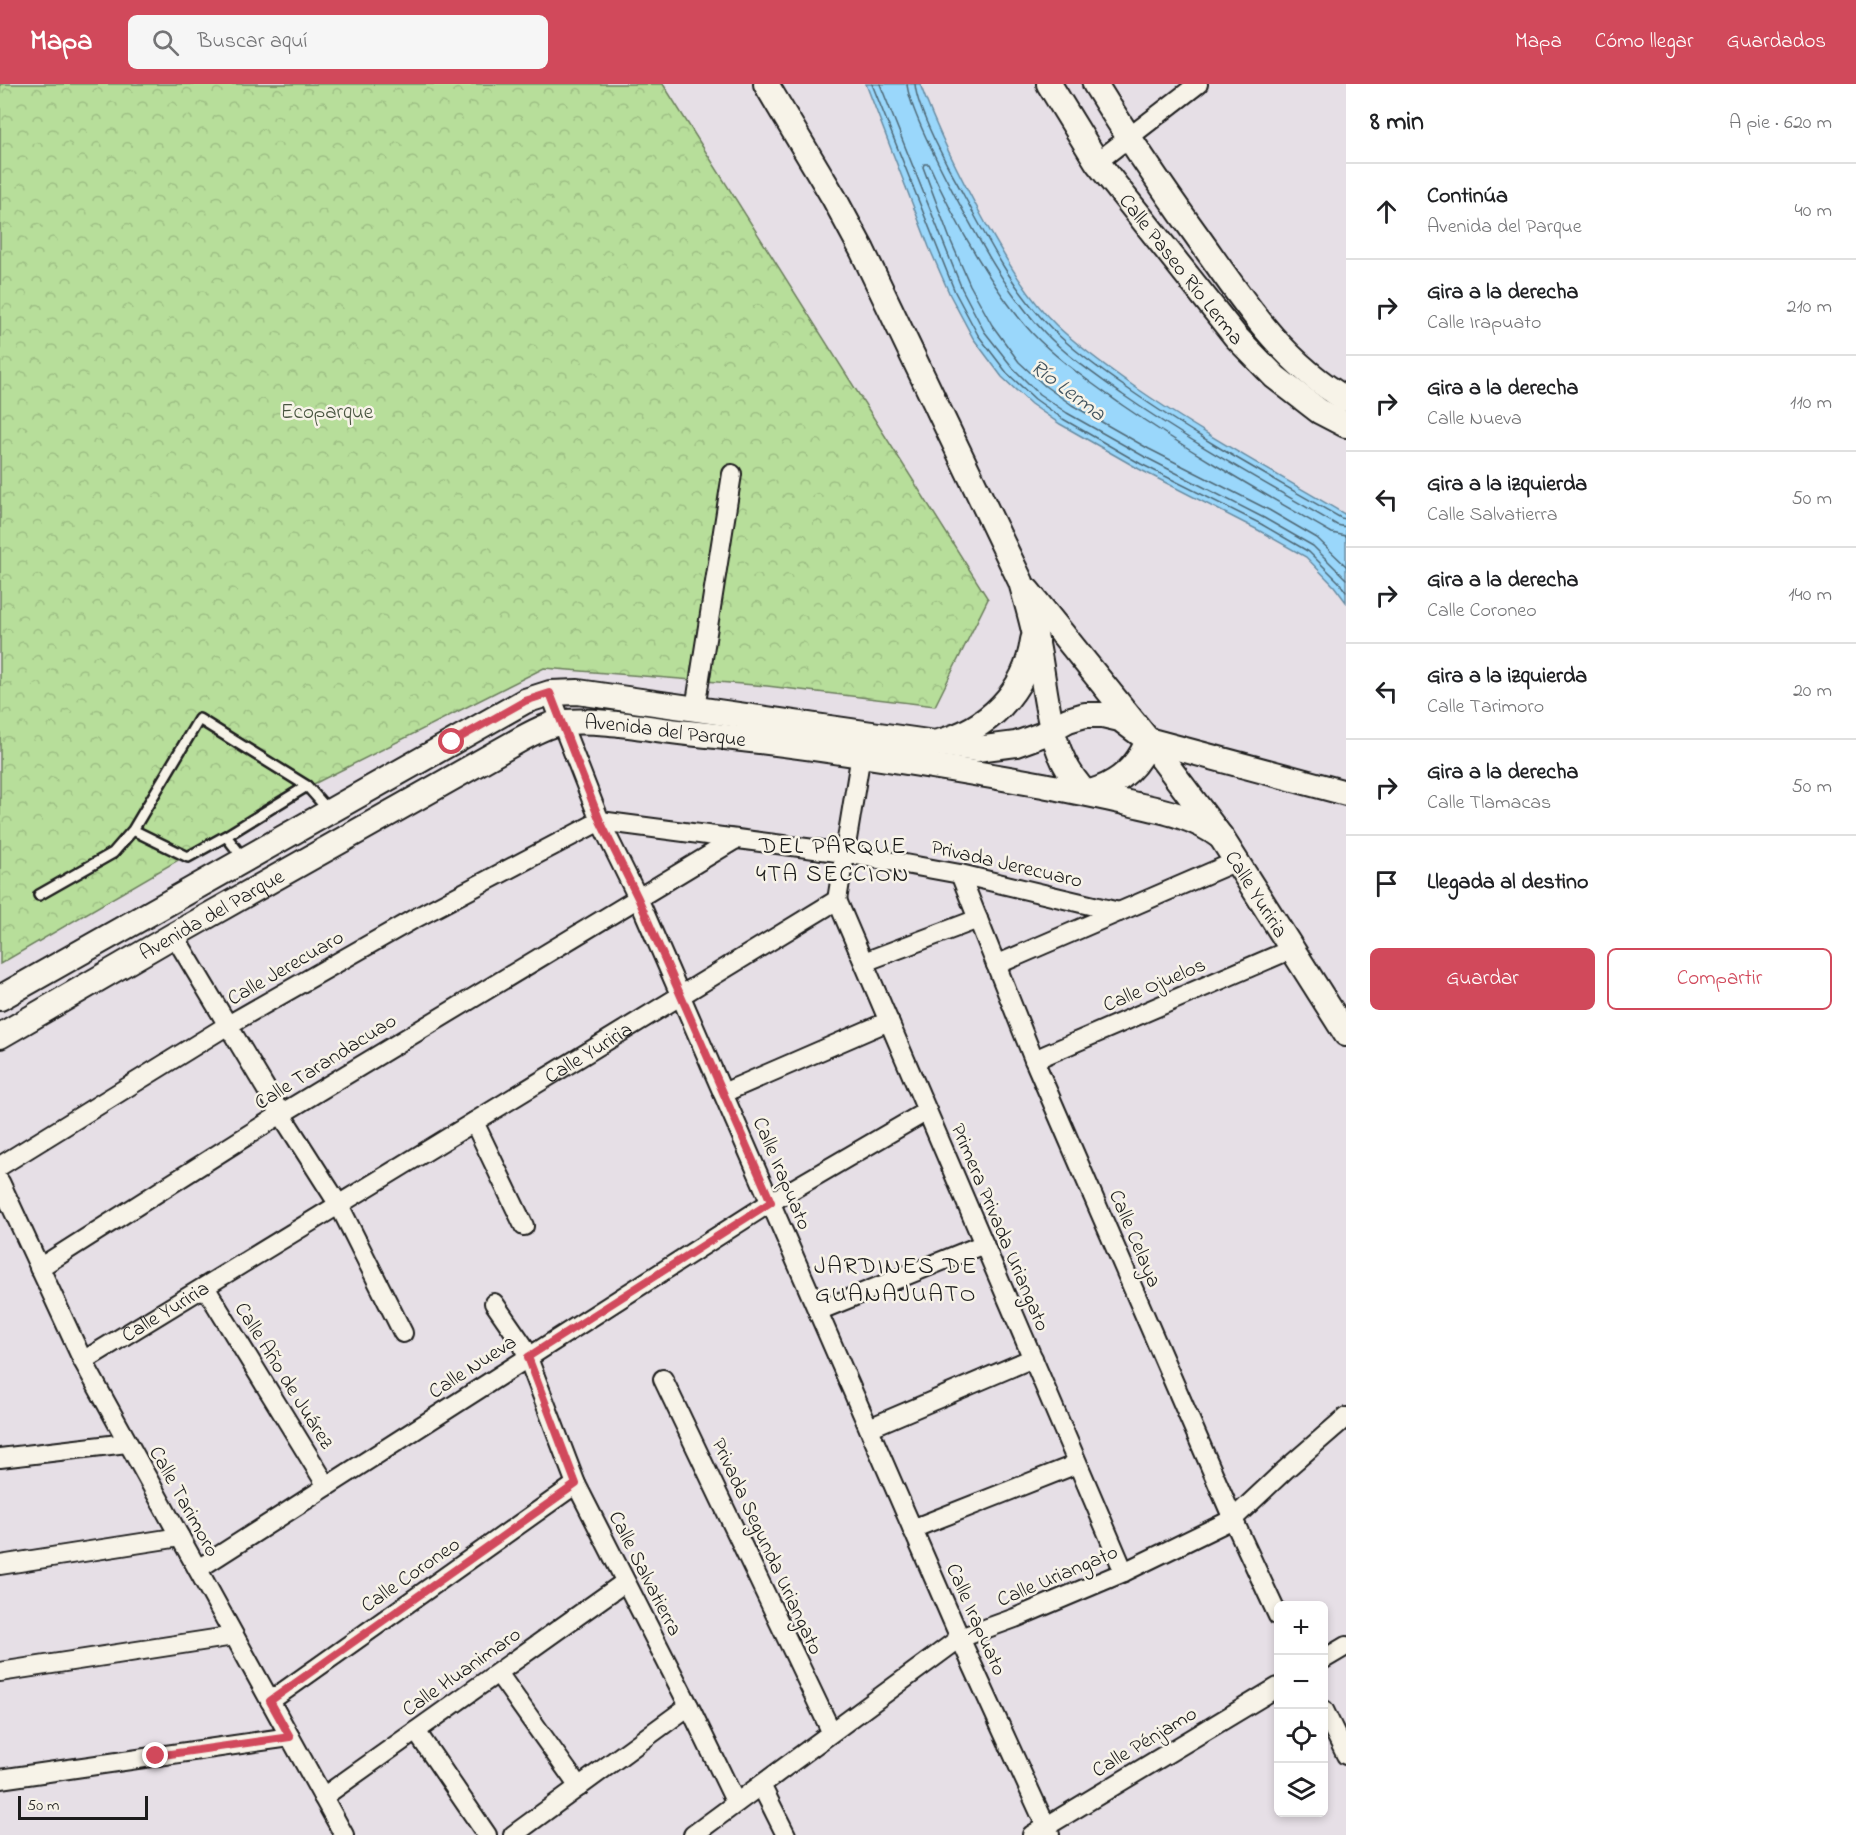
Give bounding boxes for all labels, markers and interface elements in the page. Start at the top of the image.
search box [128,15,548,69]
text: Mapa [30,22,92,63]
icon: search [149,26,182,59]
text: Buscar aquí [197,26,307,58]
text: Mapa [1515,27,1562,57]
text: Cómo llegar [1595,27,1693,57]
text: Guardados [1726,27,1826,57]
text: 8 min [1370,104,1424,142]
text: A pie · 620 m [1729,109,1832,138]
text: Continúa [1427,181,1508,213]
street label: Calle Paseo Río Lerma [1111,188,1249,353]
icon: ahead [1370,195,1403,228]
text: 40 m [1795,197,1832,226]
text: Avenida del Parque [1427,213,1582,242]
text: Gira a la derecha [1427,277,1578,309]
icon: right [1370,291,1403,324]
text: 210 m [1787,293,1832,322]
text: Calle Irapuato [1427,309,1541,338]
water label: Río Lerma [1023,352,1112,431]
text: Gira a la derecha [1427,373,1578,405]
icon: right [1370,387,1403,420]
text: 110 m [1790,389,1832,418]
park label: Ecoparque [281,398,374,428]
text: Calle Nueva [1427,405,1522,434]
text: Gira a la izquierda [1427,469,1587,501]
icon: left [1370,483,1403,516]
text: 50 m [1791,485,1832,514]
text: Calle Salvatierra [1427,501,1557,530]
text: Gira a la derecha [1427,565,1578,597]
icon: right [1370,579,1403,612]
text: 140 m [1788,581,1832,610]
text: Calle Coroneo [1427,597,1537,626]
text: Gira a la izquierda [1427,661,1587,693]
icon: left [1370,675,1403,708]
text: 20 m [1793,677,1832,706]
text: Calle Tarimoro [1427,693,1544,722]
street label: Avenida del Parque [584,708,748,756]
route start [438,728,464,754]
text: Gira a la derecha [1427,757,1578,789]
icon: right [1370,771,1403,804]
text: 50 m [1791,773,1832,802]
text: Calle Tlamacas [1427,789,1551,818]
district label: DEL PARQUE 4TA SECCION [756,830,910,893]
street label: Privada Jerecuaro [928,833,1085,897]
street label: Calle Yuriria [1216,845,1294,944]
street label: Avenida del Parque [134,862,291,969]
icon: arrive [1370,867,1403,900]
text: Llegada al destino [1427,867,1588,899]
street label: Calle Jerecuaro [222,923,350,1014]
button: Guardar [1370,948,1595,1010]
button: Compartir [1607,948,1832,1010]
street label: Calle Ojuelos [1099,951,1211,1021]
street label: Calle Tarandacuao [249,1007,403,1119]
street label: Calle Yuriria [539,1016,639,1092]
street label: Calle Irapuato [744,1113,818,1235]
street label: Primera Privada Uriangato [940,1119,1057,1337]
street label: Calle Celaya [1098,1185,1168,1293]
district label: JARDINES DE GUANAJUATO [814,1250,978,1313]
street label: Calle Yuriria [116,1274,216,1351]
street label: Calle Año de Juárez [226,1297,341,1455]
street label: Calle Nueva [423,1328,523,1407]
street label: Privada Segunda Uriangato [701,1434,830,1661]
street label: Calle Tarimoro [140,1441,226,1563]
street label: Calle Salvatierra [600,1506,689,1642]
street label: Calle Coroneo [355,1530,467,1621]
street label: Calle Uriangato [993,1538,1124,1618]
street label: Calle Irapuato [937,1559,1013,1681]
map controls [1274,1601,1328,1817]
button: + [1274,1601,1328,1655]
street label: Calle Huanimaro [396,1620,528,1725]
button: − [1274,1655,1328,1709]
street label: Calle Pénjamo [1087,1699,1203,1786]
button: locate [1274,1709,1328,1763]
route end [142,1742,168,1768]
button: layers [1274,1763,1328,1817]
scale bar [18,1793,148,1820]
text: 50 m [27,1794,59,1818]

